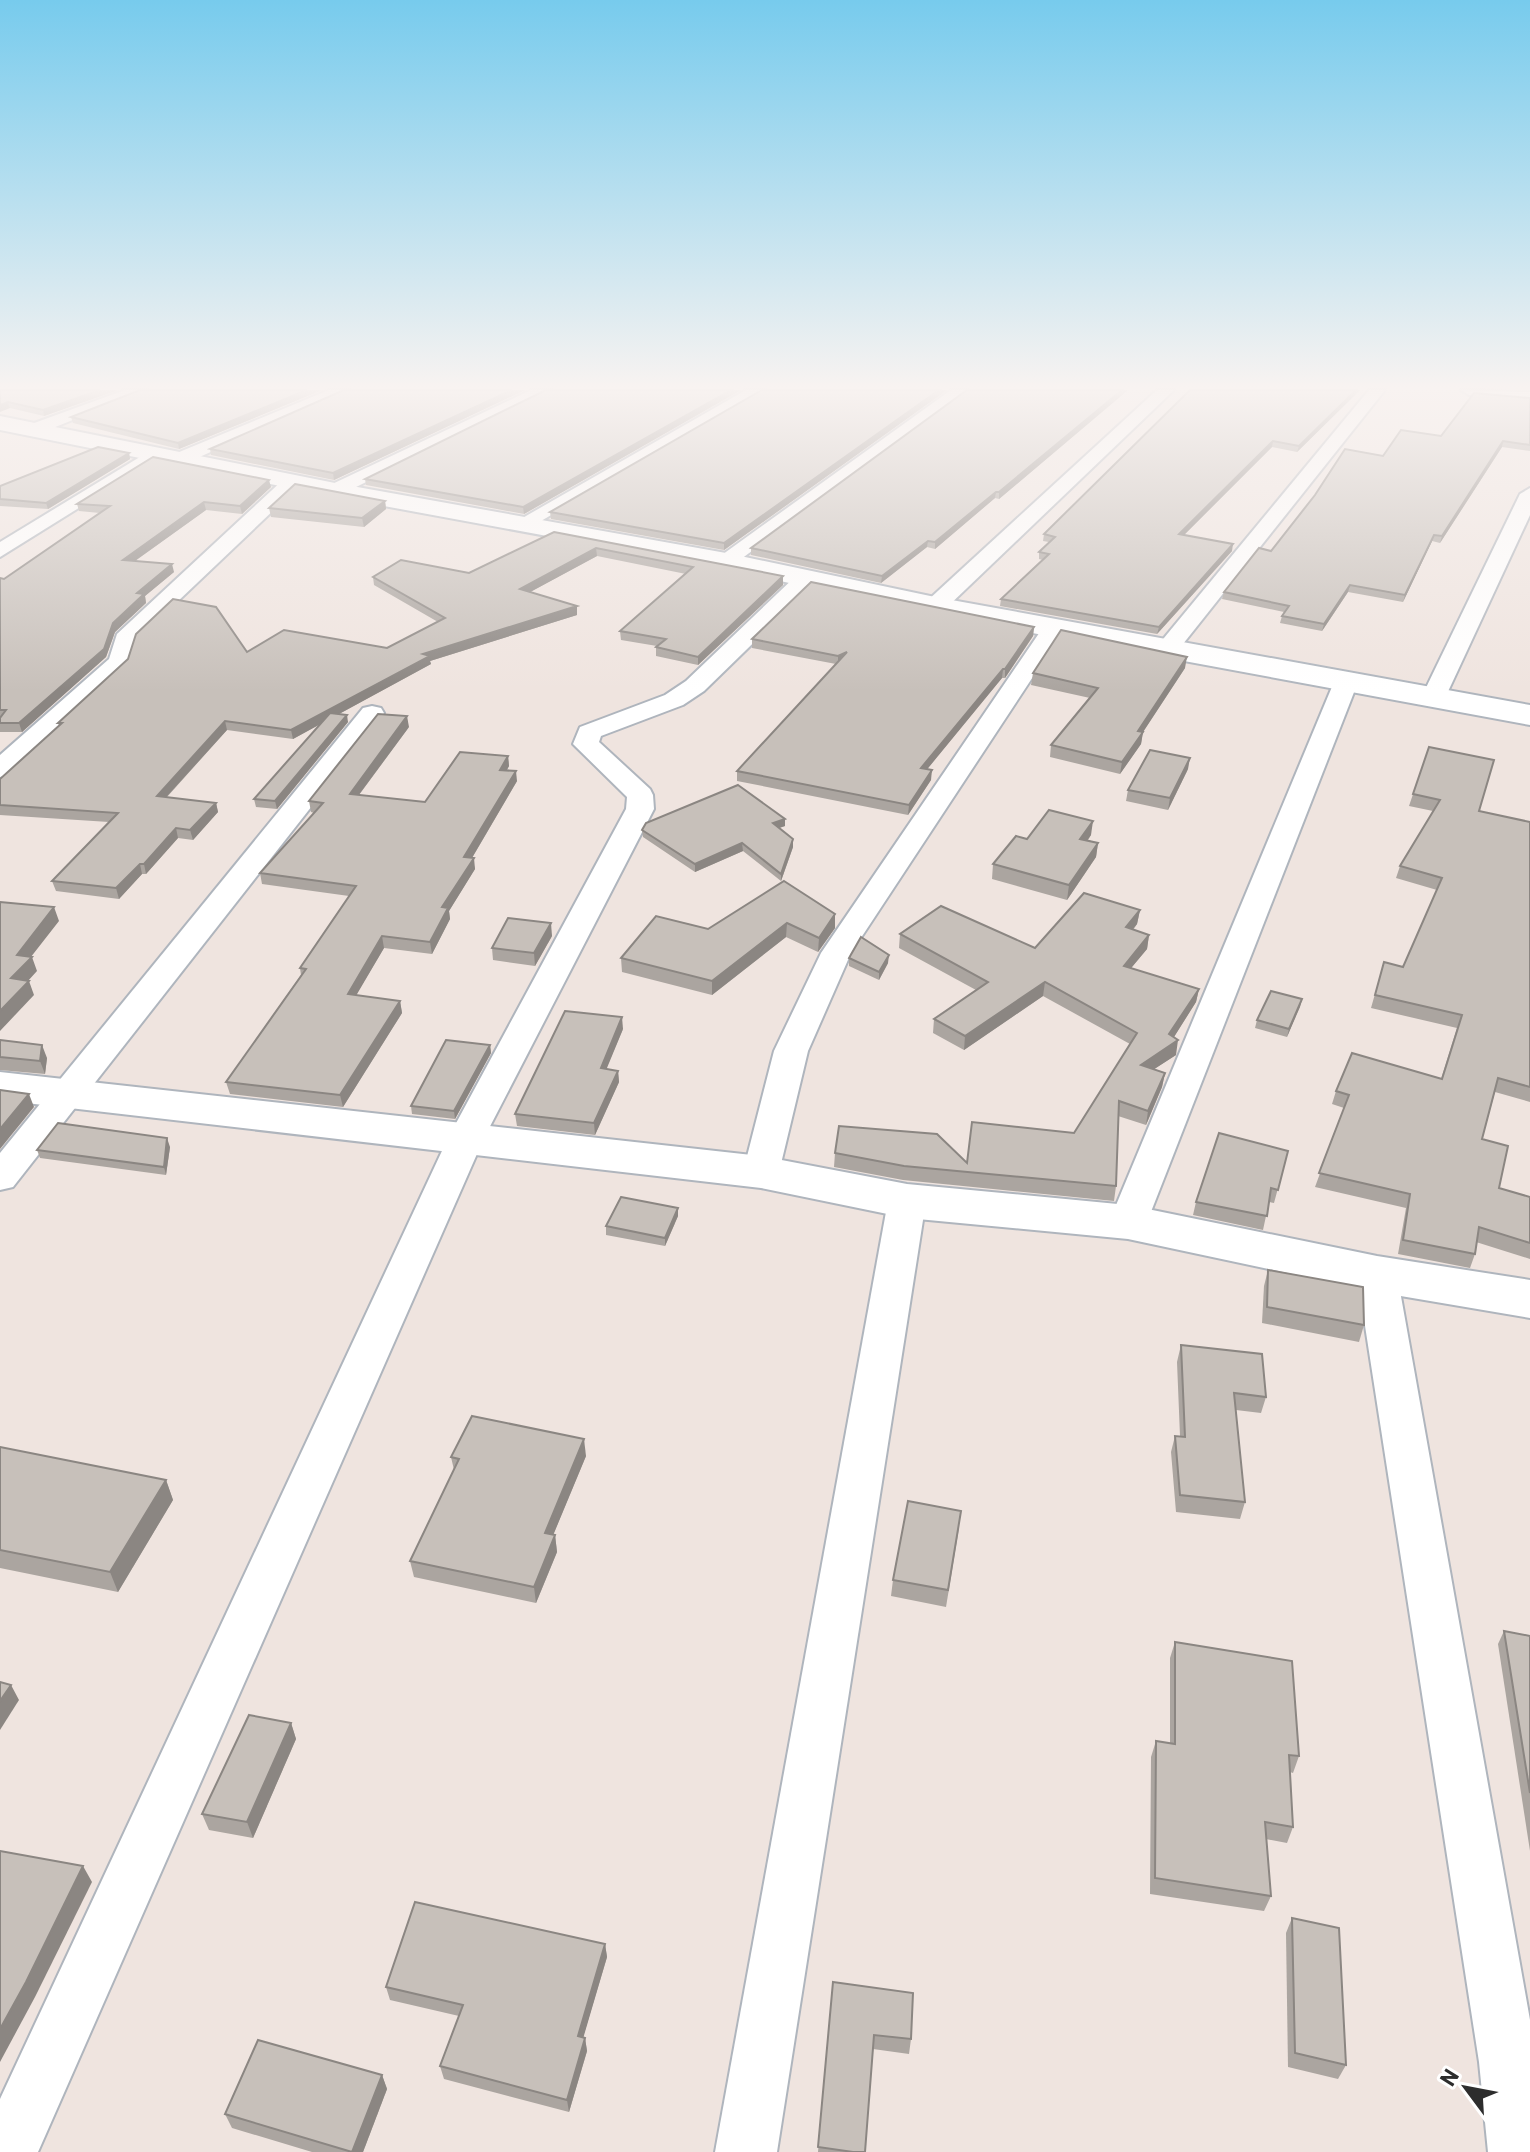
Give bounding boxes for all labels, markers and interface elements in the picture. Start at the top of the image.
north arrow [1426,2048,1506,2128]
text: N [1433,2064,1463,2090]

